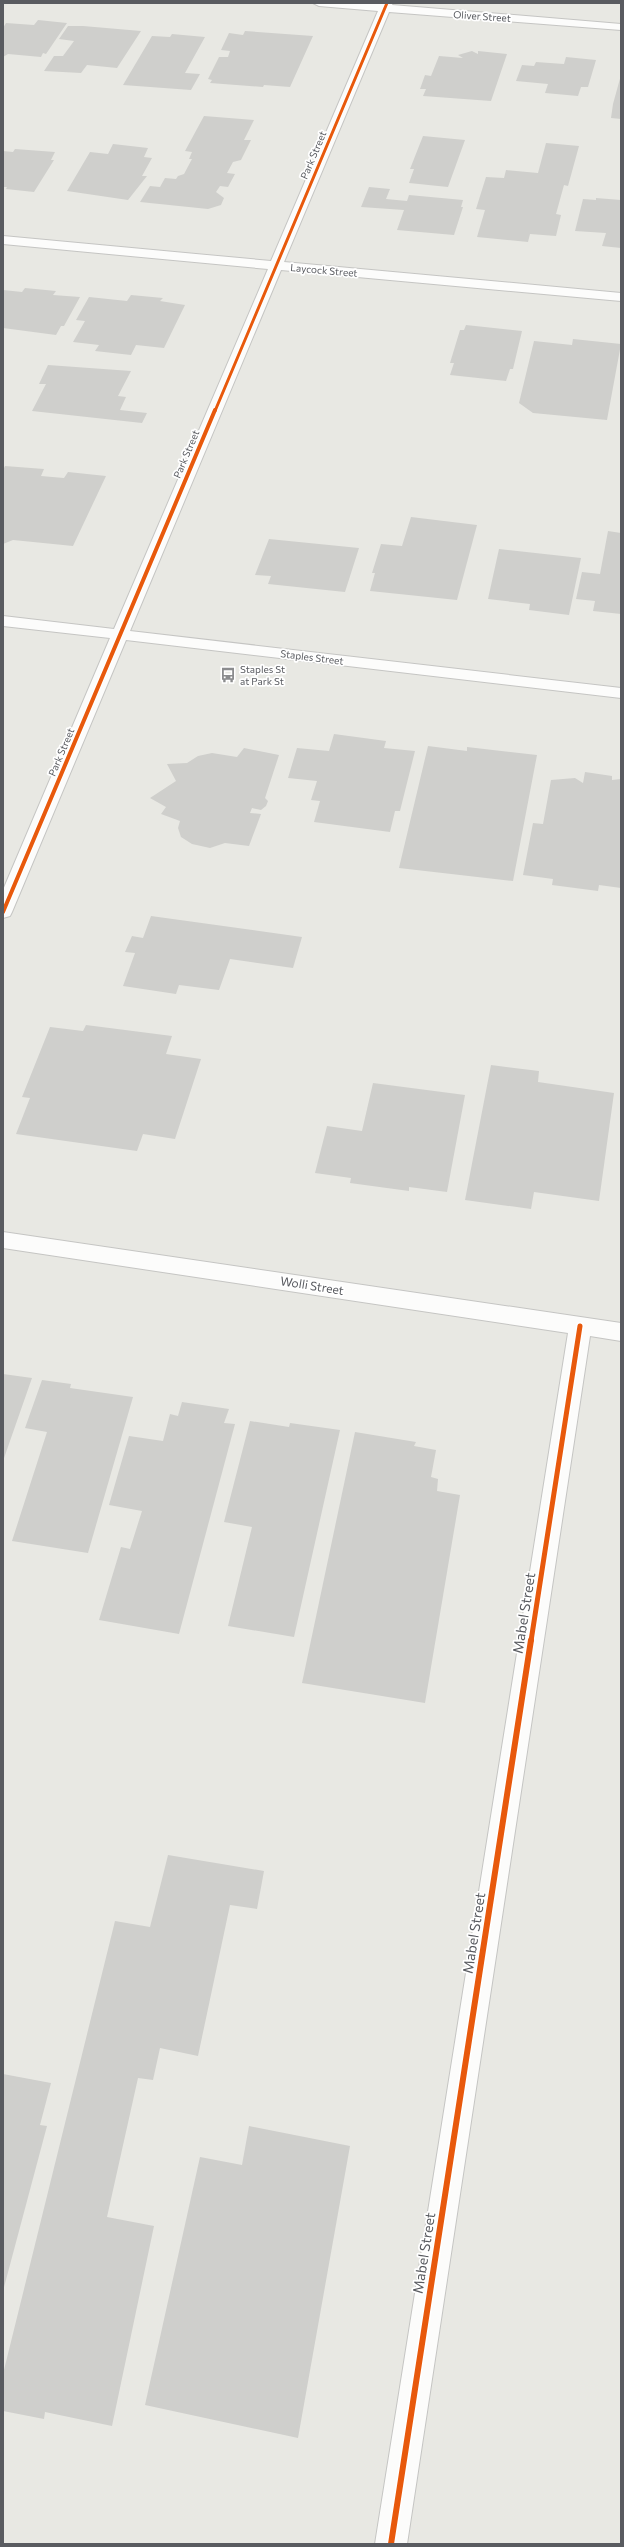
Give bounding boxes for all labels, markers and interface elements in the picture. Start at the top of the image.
street label: Oliver Street [453,8,511,24]
street label: Park Street [297,129,329,181]
street label: Laycock Street [290,261,358,279]
street label: Park Street [170,428,202,480]
street label: Staples Street [280,647,344,667]
place label: Staples St at Park St [240,663,285,687]
bus stop icon: Staples St at Park St [219,666,237,684]
street label: Park Street [45,726,77,778]
street label: Wolli Street [279,1273,345,1297]
street label: Mabel Street [509,1571,538,1655]
street label: Mabel Street [459,1891,488,1975]
street label: Mabel Street [409,2211,438,2295]

